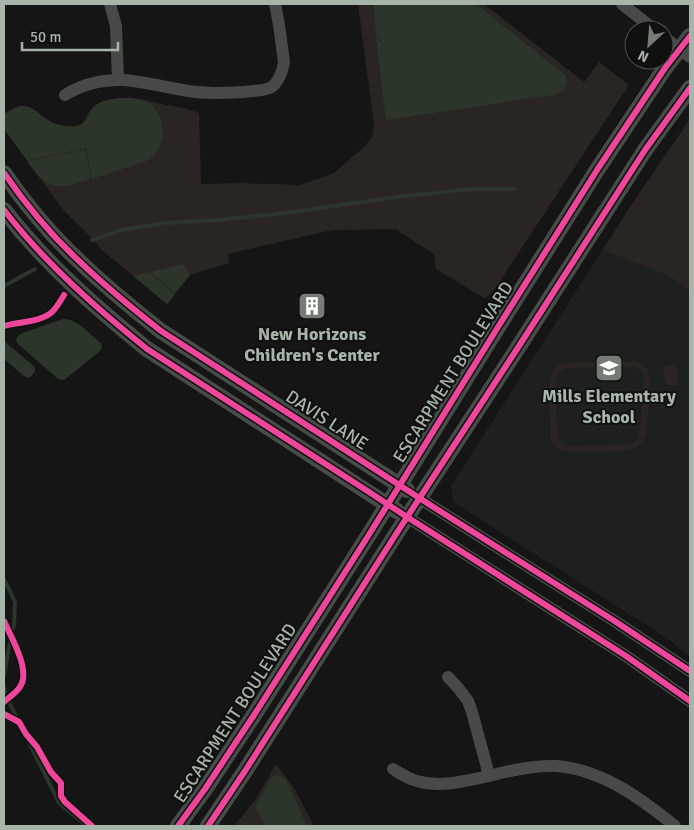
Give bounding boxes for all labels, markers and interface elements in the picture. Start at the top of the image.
scale bar [22,20,119,52]
north arrow [624,20,674,70]
text: 50 m [30,28,61,46]
text: N [635,46,652,66]
street label: ESCARPMENT BOULEVARD [388,277,518,467]
building icon: New Horizons Children's Center [297,291,327,321]
place label: New Horizons Children's Center [244,323,381,366]
school or university icon: Mills Elementary School [594,353,624,383]
street label: DAVIS LANE [282,385,372,455]
place label: Mills Elementary School [542,385,676,428]
street label: ESCARPMENT BOULEVARD [169,619,301,807]

